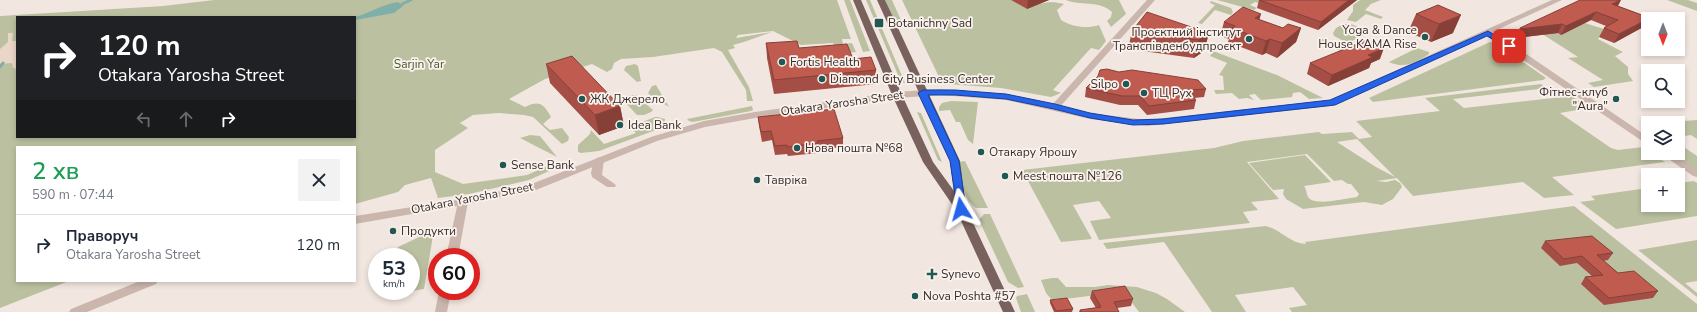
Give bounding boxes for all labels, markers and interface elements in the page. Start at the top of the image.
north arrow [1641,12,1685,56]
map controls [1641,12,1685,212]
place label: Botanichny Sad [888,15,972,31]
marker: Botanichny Sad [873,17,885,29]
place label: Yoga & Dance House KAMA Rise [1318,22,1417,52]
place label: Проєктний інститут Транспівденбудпроєкт [1113,24,1242,54]
text: 120 m [98,27,181,65]
pin [1492,29,1526,63]
icon: right [32,32,84,84]
marker: Yoga & Dance House KAMA Rise [1420,32,1430,42]
marker: Проєктний інститут Транспівденбудпроєкт [1244,34,1254,44]
icon: arrive [1498,35,1520,57]
place label: Fortis Health [790,54,860,70]
park label: Sarjin Yar [394,56,445,72]
marker: Fortis Health [777,57,787,67]
text: Otakara Yarosha Street [98,63,284,87]
button: search [1641,64,1685,108]
place label: Diamond City Business Center [830,71,994,87]
marker: Diamond City Business Center [817,74,827,84]
place label: Silpo [1091,76,1118,92]
marker: Silpo [1121,79,1131,89]
place label: Фітнес-клуб "Aura" [1539,84,1608,114]
place label: ТЦ Рух [1152,85,1193,101]
street label: Otakara Yarosha Street [779,86,905,120]
marker: ТЦ Рух [1139,88,1149,98]
place label: ЖК Джерело [590,91,665,107]
marker: ЖК Джерело [577,94,587,104]
marker: Фітнес-клуб "Aura" [1611,94,1621,104]
icon: left [133,108,155,130]
icon: ahead [175,108,197,130]
icon: right [217,108,239,130]
button: layers [1641,116,1685,160]
place label: Idea Bank [628,117,682,133]
marker: Idea Bank [615,120,625,130]
place label: Нова пошта №68 [805,140,903,156]
marker: Нова пошта №68 [792,143,802,153]
place label: Отакару Ярошу [989,144,1078,160]
marker: Отакару Ярошу [976,147,986,157]
text: 2 хв [32,155,79,187]
place label: Sense Bank [511,157,575,173]
button: close [298,159,340,201]
marker: Sense Bank [498,160,508,170]
place label: Meest пошта №126 [1013,168,1122,184]
button: + [1641,168,1685,212]
marker: Meest пошта №126 [1000,171,1010,181]
place label: Тавріка [765,172,807,188]
marker: Тавріка [752,175,762,185]
street label: Otakara Yarosha Street [410,178,535,218]
text: 590 m · 07:44 [32,186,114,204]
position arrow [940,188,982,230]
place label: Продукти [401,223,456,239]
text: Праворуч [66,226,138,246]
marker: Продукти [388,226,398,236]
icon: right [32,234,54,256]
text: 120 m [296,235,340,255]
text: Otakara Yarosha Street [66,246,200,264]
speed limit sign: 60 [428,248,480,300]
text: 53 [382,255,406,282]
place label: Synevo [941,266,981,282]
marker: Synevo [926,268,938,280]
text: km/h [383,277,405,291]
place label: Nova Poshta #57 [923,288,1016,304]
marker: Nova Poshta #57 [910,291,920,301]

